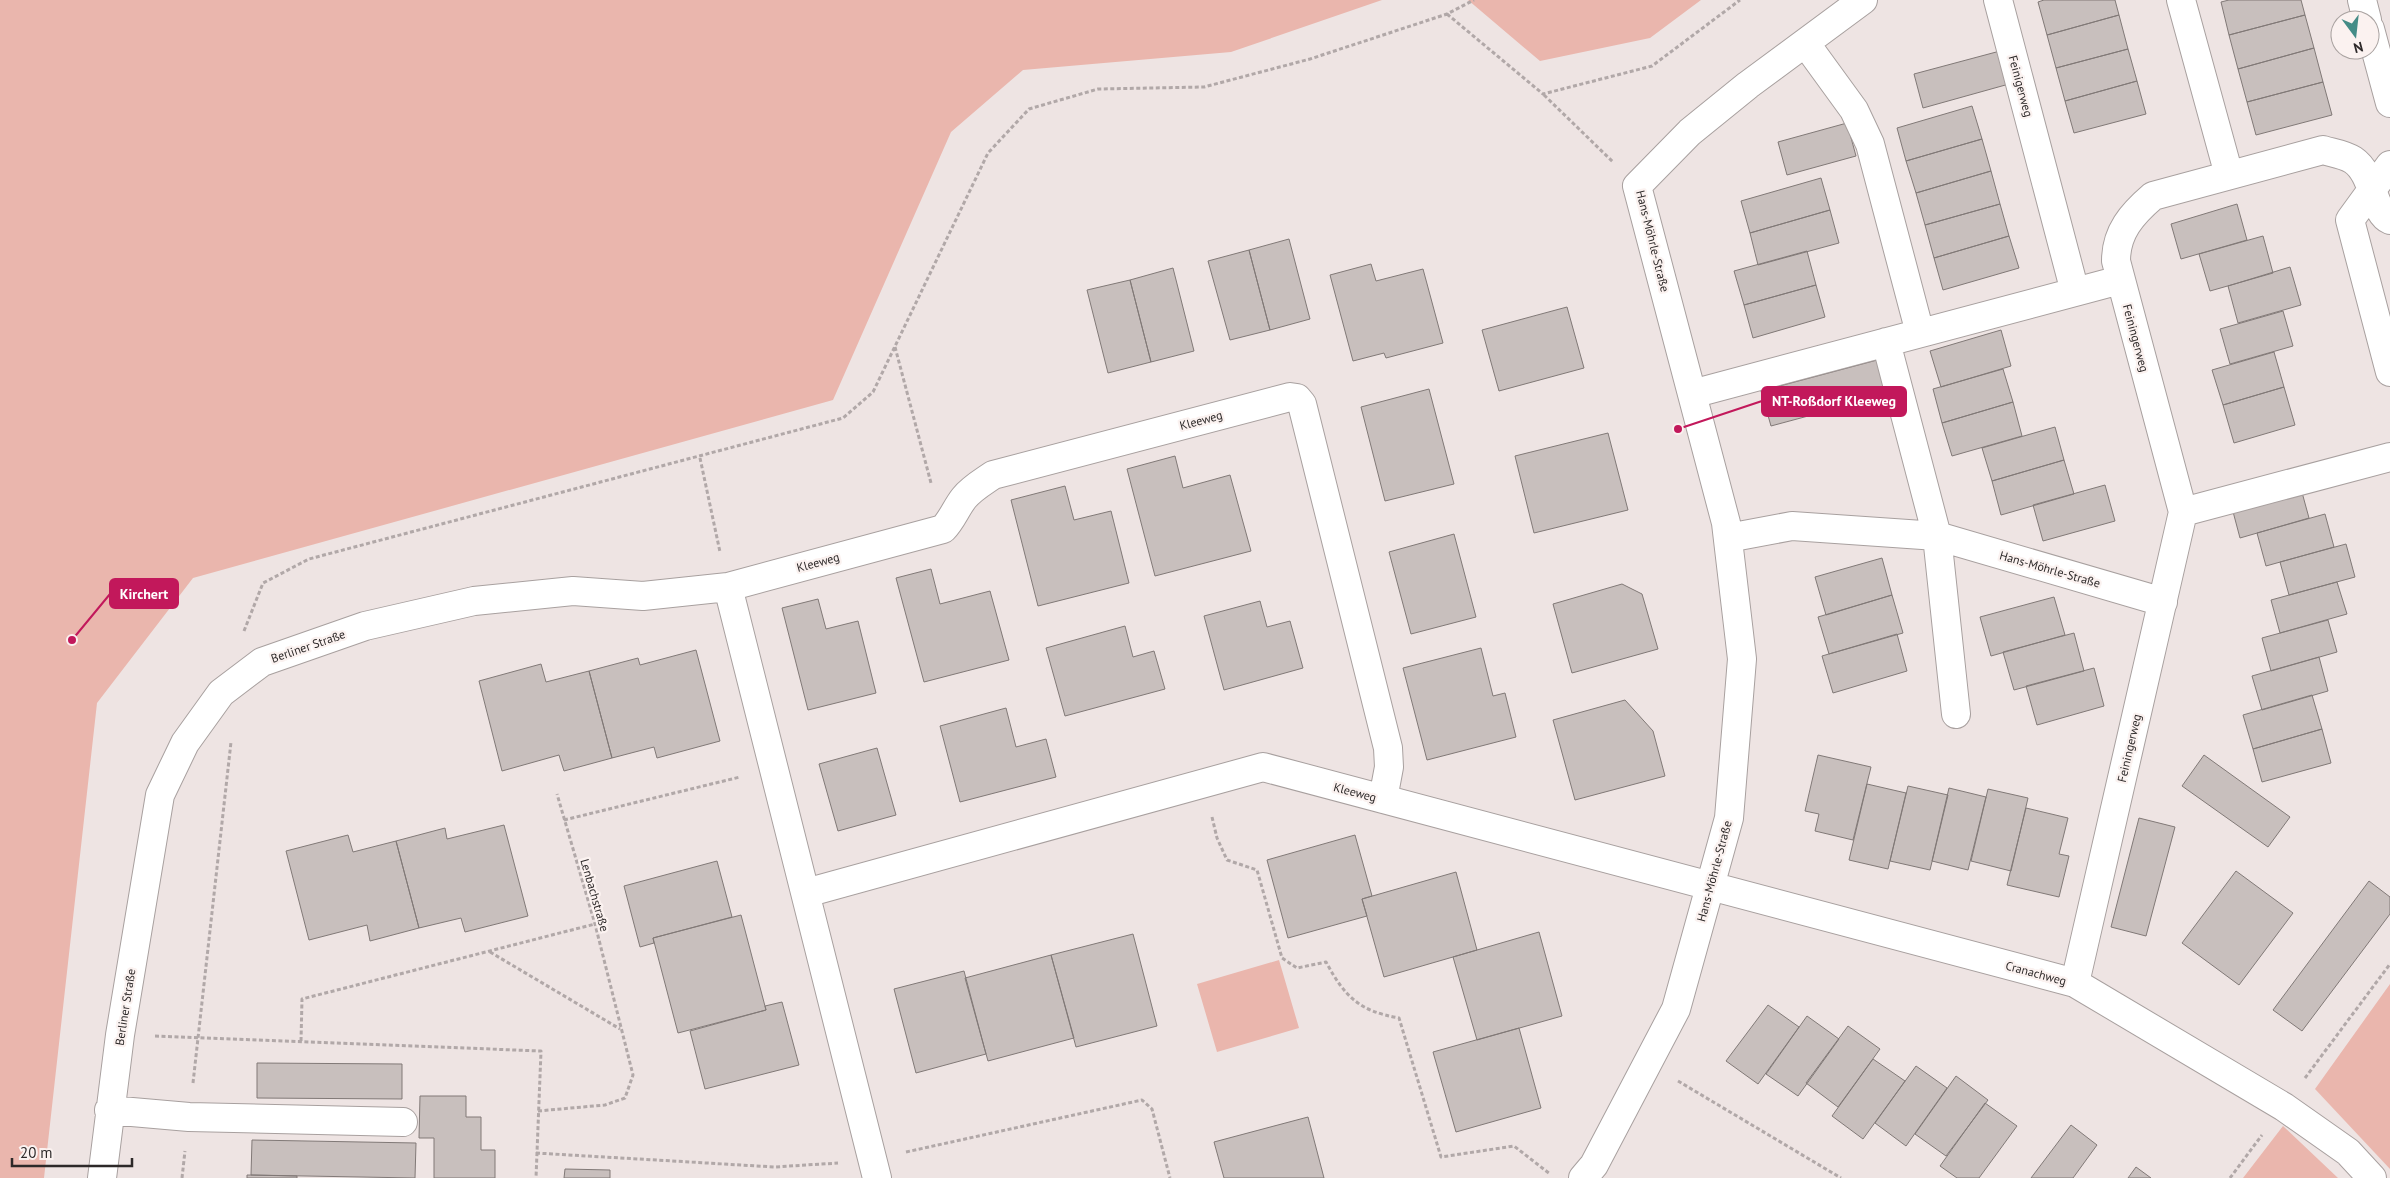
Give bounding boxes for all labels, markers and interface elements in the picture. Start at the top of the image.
north arrow [2330,10,2380,60]
text: N [2352,38,2365,57]
street label: Feinigerweg [2006,54,2036,118]
street label: Hans-Möhrle-Straße [1633,189,1673,293]
street label: Feiningerweg [2120,302,2152,374]
callout: NT-Roßdorf Kleeweg [1762,387,1906,416]
text: NT-Roßdorf Kleeweg [1772,392,1896,410]
street label: Kleeweg [1178,407,1224,433]
street label: Hans-Möhrle-Straße [1998,547,2102,591]
street label: Kleeweg [795,549,841,575]
callout: Kirchert [110,579,178,608]
text: Kirchert [120,585,168,603]
street label: Berliner Straße [269,626,347,666]
street label: Feiningerweg [2114,712,2144,784]
street label: Kleeweg [1332,779,1378,805]
street label: Hans-Möhrle-Straße [1693,819,1735,923]
street label: Lenbachstraße [577,857,613,933]
street label: Cranachweg [2004,958,2068,988]
street label: Berliner Straße [112,968,138,1046]
scale bar [12,1136,132,1168]
text: 20 m [20,1143,53,1162]

